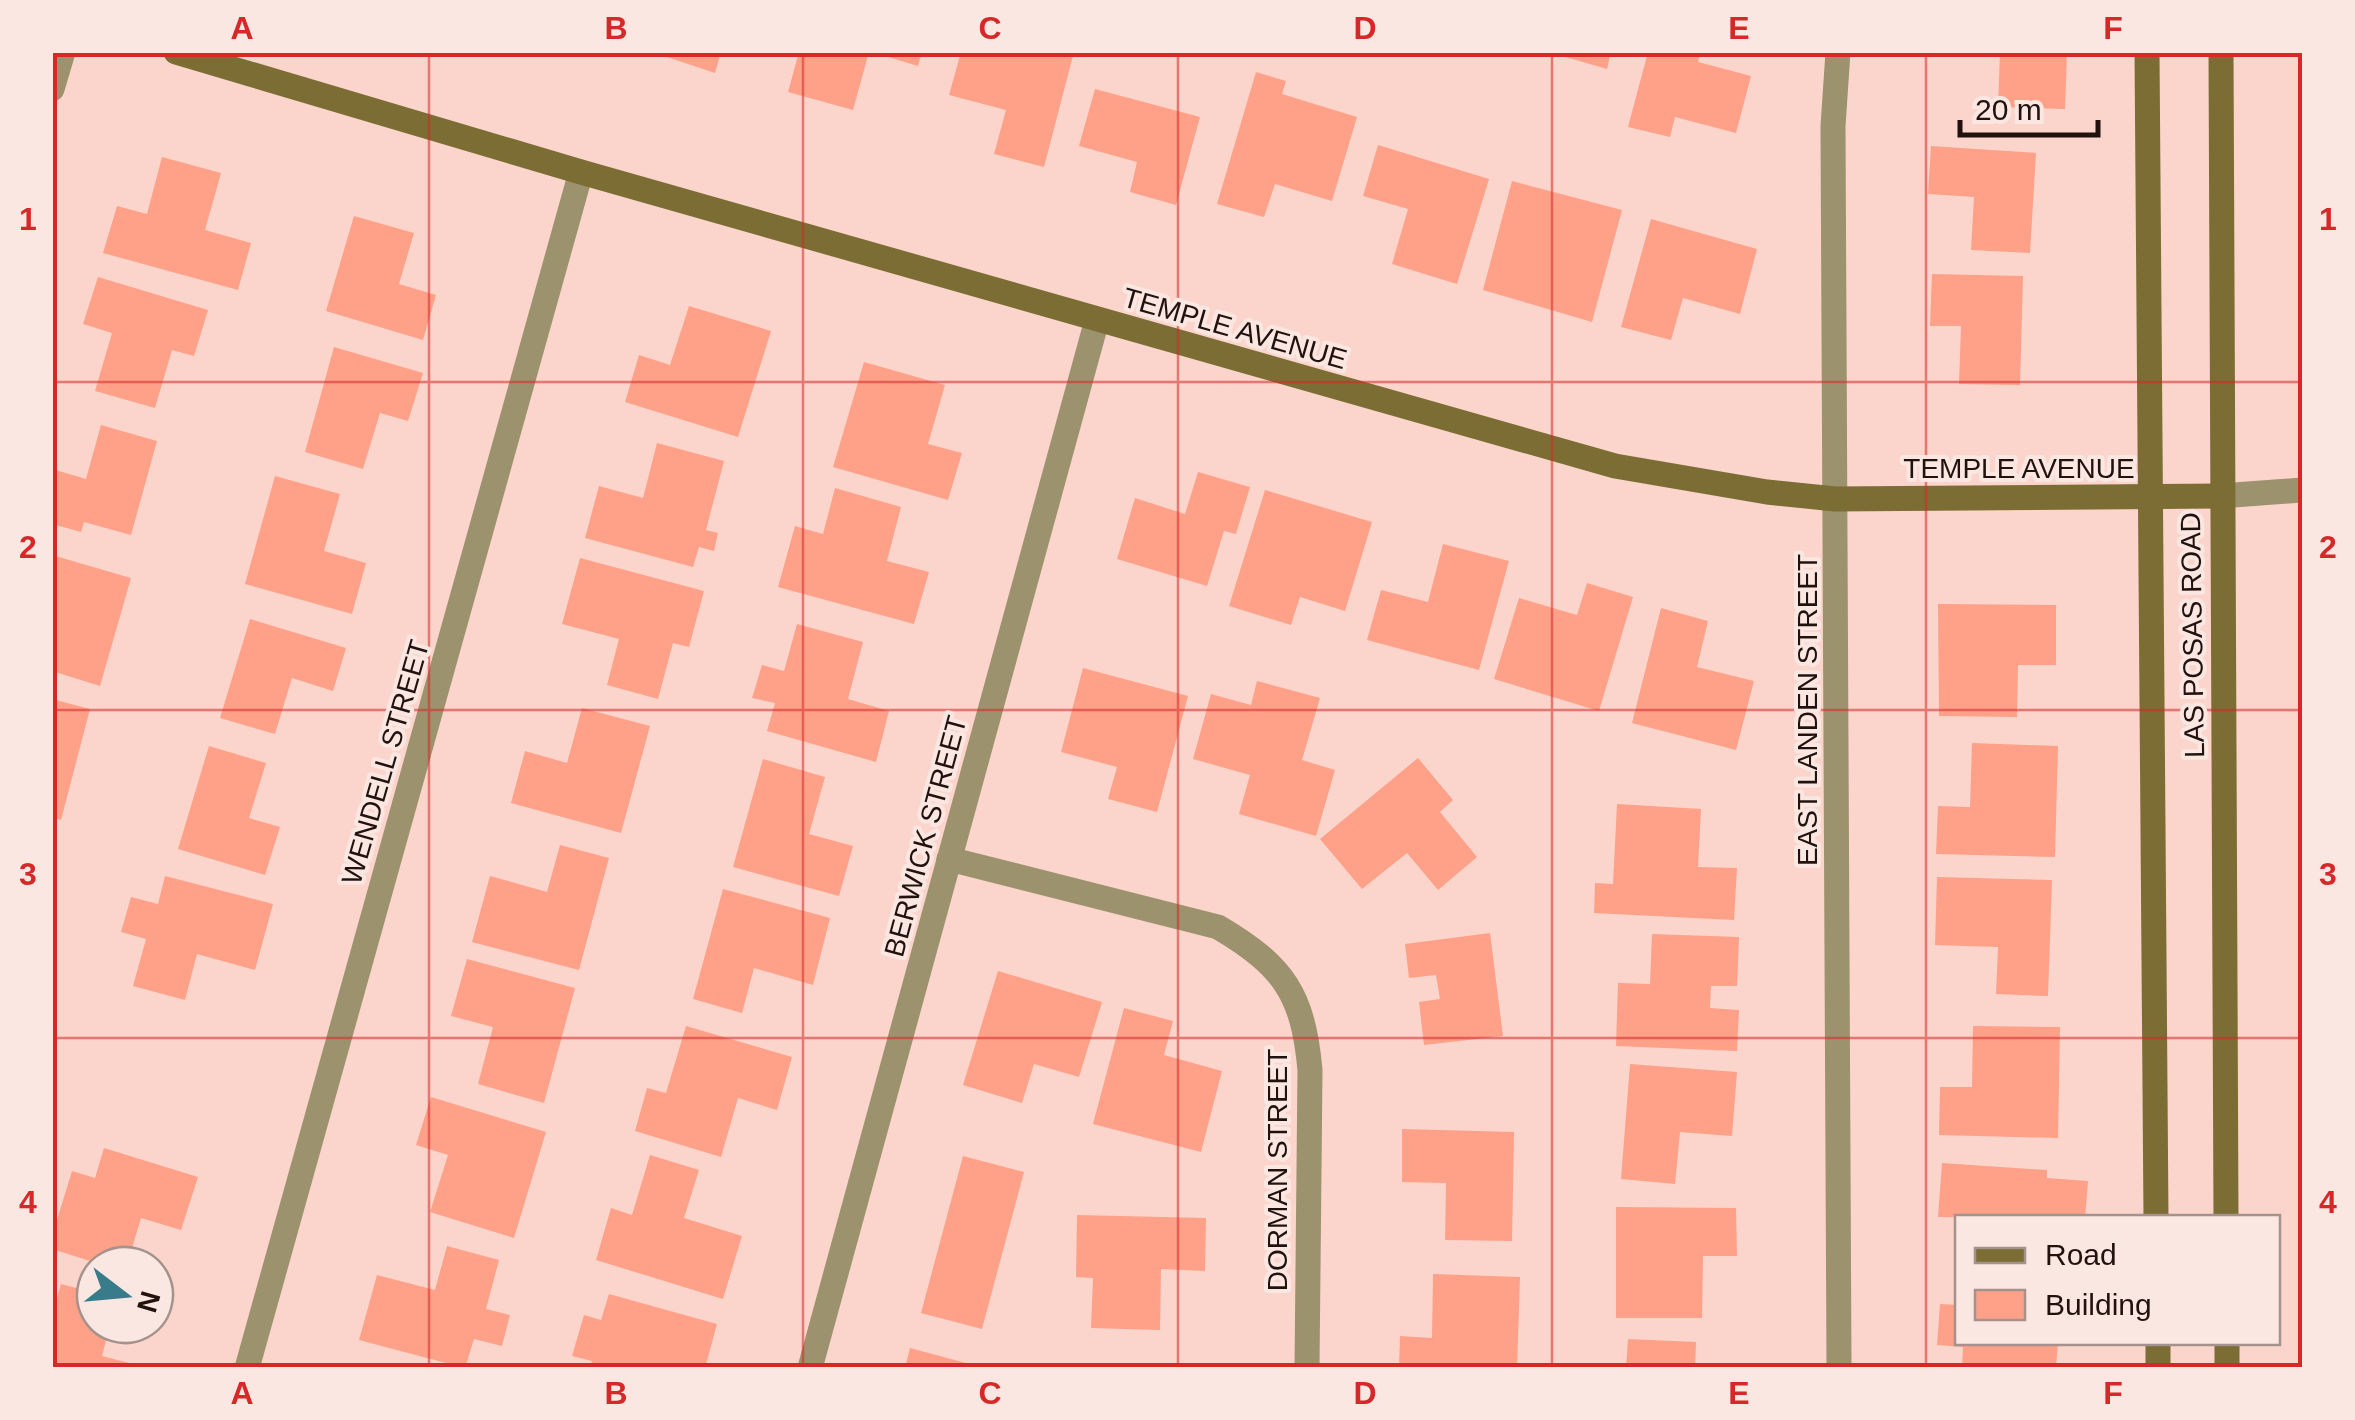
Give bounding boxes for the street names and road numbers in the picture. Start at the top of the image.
street label: TEMPLE AVENUE [1119,282,1350,375]
street label: TEMPLE AVENUE [1903,453,2135,484]
street label: LAS POSAS ROAD [2175,512,2210,758]
street label: EAST LANDEN STREET [1792,554,1823,866]
street label: WENDELL STREET [336,636,435,888]
street label: BERWICK STREET [878,712,973,960]
street label: DORMAN STREET [1262,1049,1293,1291]

